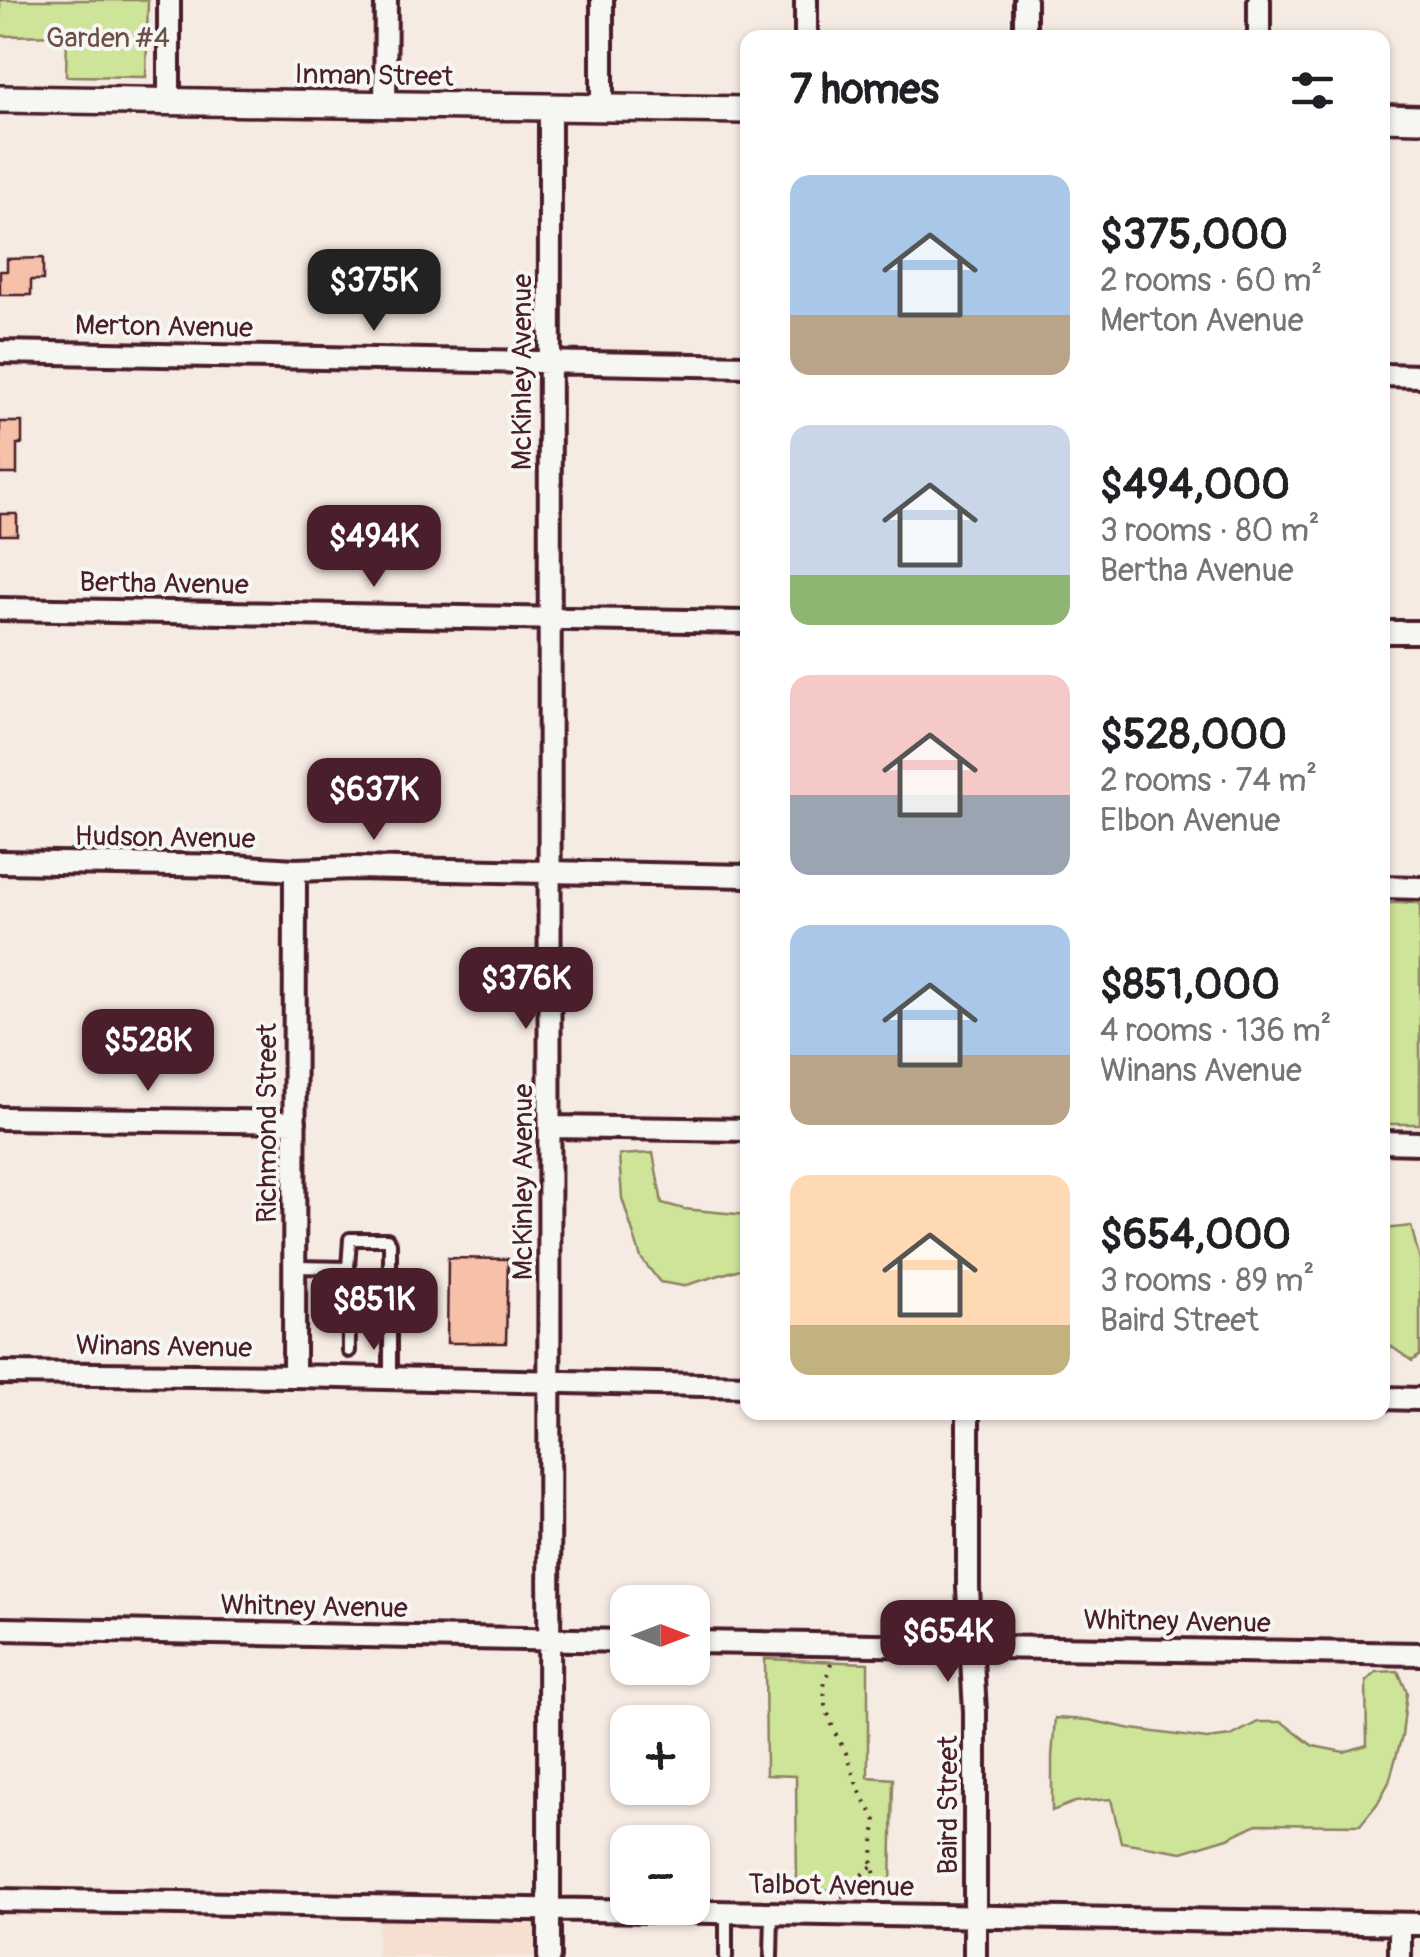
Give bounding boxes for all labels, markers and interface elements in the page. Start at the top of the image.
park label: Garden #4 [46,21,170,56]
street label: Inman Street [294,57,454,95]
icon: filters [1285,63,1340,118]
text: 7 homes [790,64,939,116]
text: $375,000 [1100,209,1288,261]
icon: home [870,215,990,335]
pin: $375K [304,249,444,334]
text: $375K [330,261,418,301]
text: 2 rooms · 60 m² [1100,261,1322,301]
street label: McKinley Avenue [505,274,540,470]
text: Merton Avenue [1100,301,1303,341]
street label: Merton Avenue [75,308,253,346]
text: $494,000 [1100,459,1290,511]
icon: home [870,465,990,585]
pin: $494K [304,505,444,590]
text: 3 rooms · 80 m² [1100,511,1320,551]
text: $494K [329,517,419,557]
text: Bertha Avenue [1100,551,1293,591]
street label: Bertha Avenue [79,565,249,603]
text: $528,000 [1100,709,1287,761]
icon: home [870,715,990,835]
pin: $637K [304,758,444,843]
text: 2 rooms · 74 m² [1100,761,1317,801]
text: $637K [329,770,419,810]
text: Elbon Avenue [1100,801,1280,841]
street label: Hudson Avenue [74,819,256,857]
pin: $376K [456,947,596,1032]
text: $376K [481,959,571,999]
text: $851,000 [1100,959,1280,1011]
icon: home [870,965,990,1085]
pin: $528K [78,1009,218,1094]
text: 4 rooms · 136 m² [1100,1011,1332,1051]
text: $528K [104,1021,192,1061]
street label: Richmond Street [250,1022,285,1223]
text: Winans Avenue [1100,1051,1302,1091]
street label: McKinley Avenue [506,1084,541,1280]
text: $654,000 [1100,1209,1291,1261]
icon: home [870,1215,990,1335]
text: 3 rooms · 89 m² [1100,1261,1314,1301]
pin: $851K [304,1268,444,1353]
text: $851K [333,1280,415,1320]
text: Baird Street [1100,1301,1259,1341]
street label: Winans Avenue [75,1328,253,1366]
north arrow [610,1585,710,1685]
map controls [610,1585,710,1925]
street label: Whitney Avenue [220,1588,408,1626]
pin: $654K [878,1600,1018,1685]
street label: Whitney Avenue [1083,1603,1271,1641]
text: $654K [902,1612,994,1652]
button: + [610,1705,710,1805]
street label: Baird Street [931,1735,966,1875]
button: − [610,1825,710,1925]
street label: Talbot Avenue [748,1867,914,1905]

